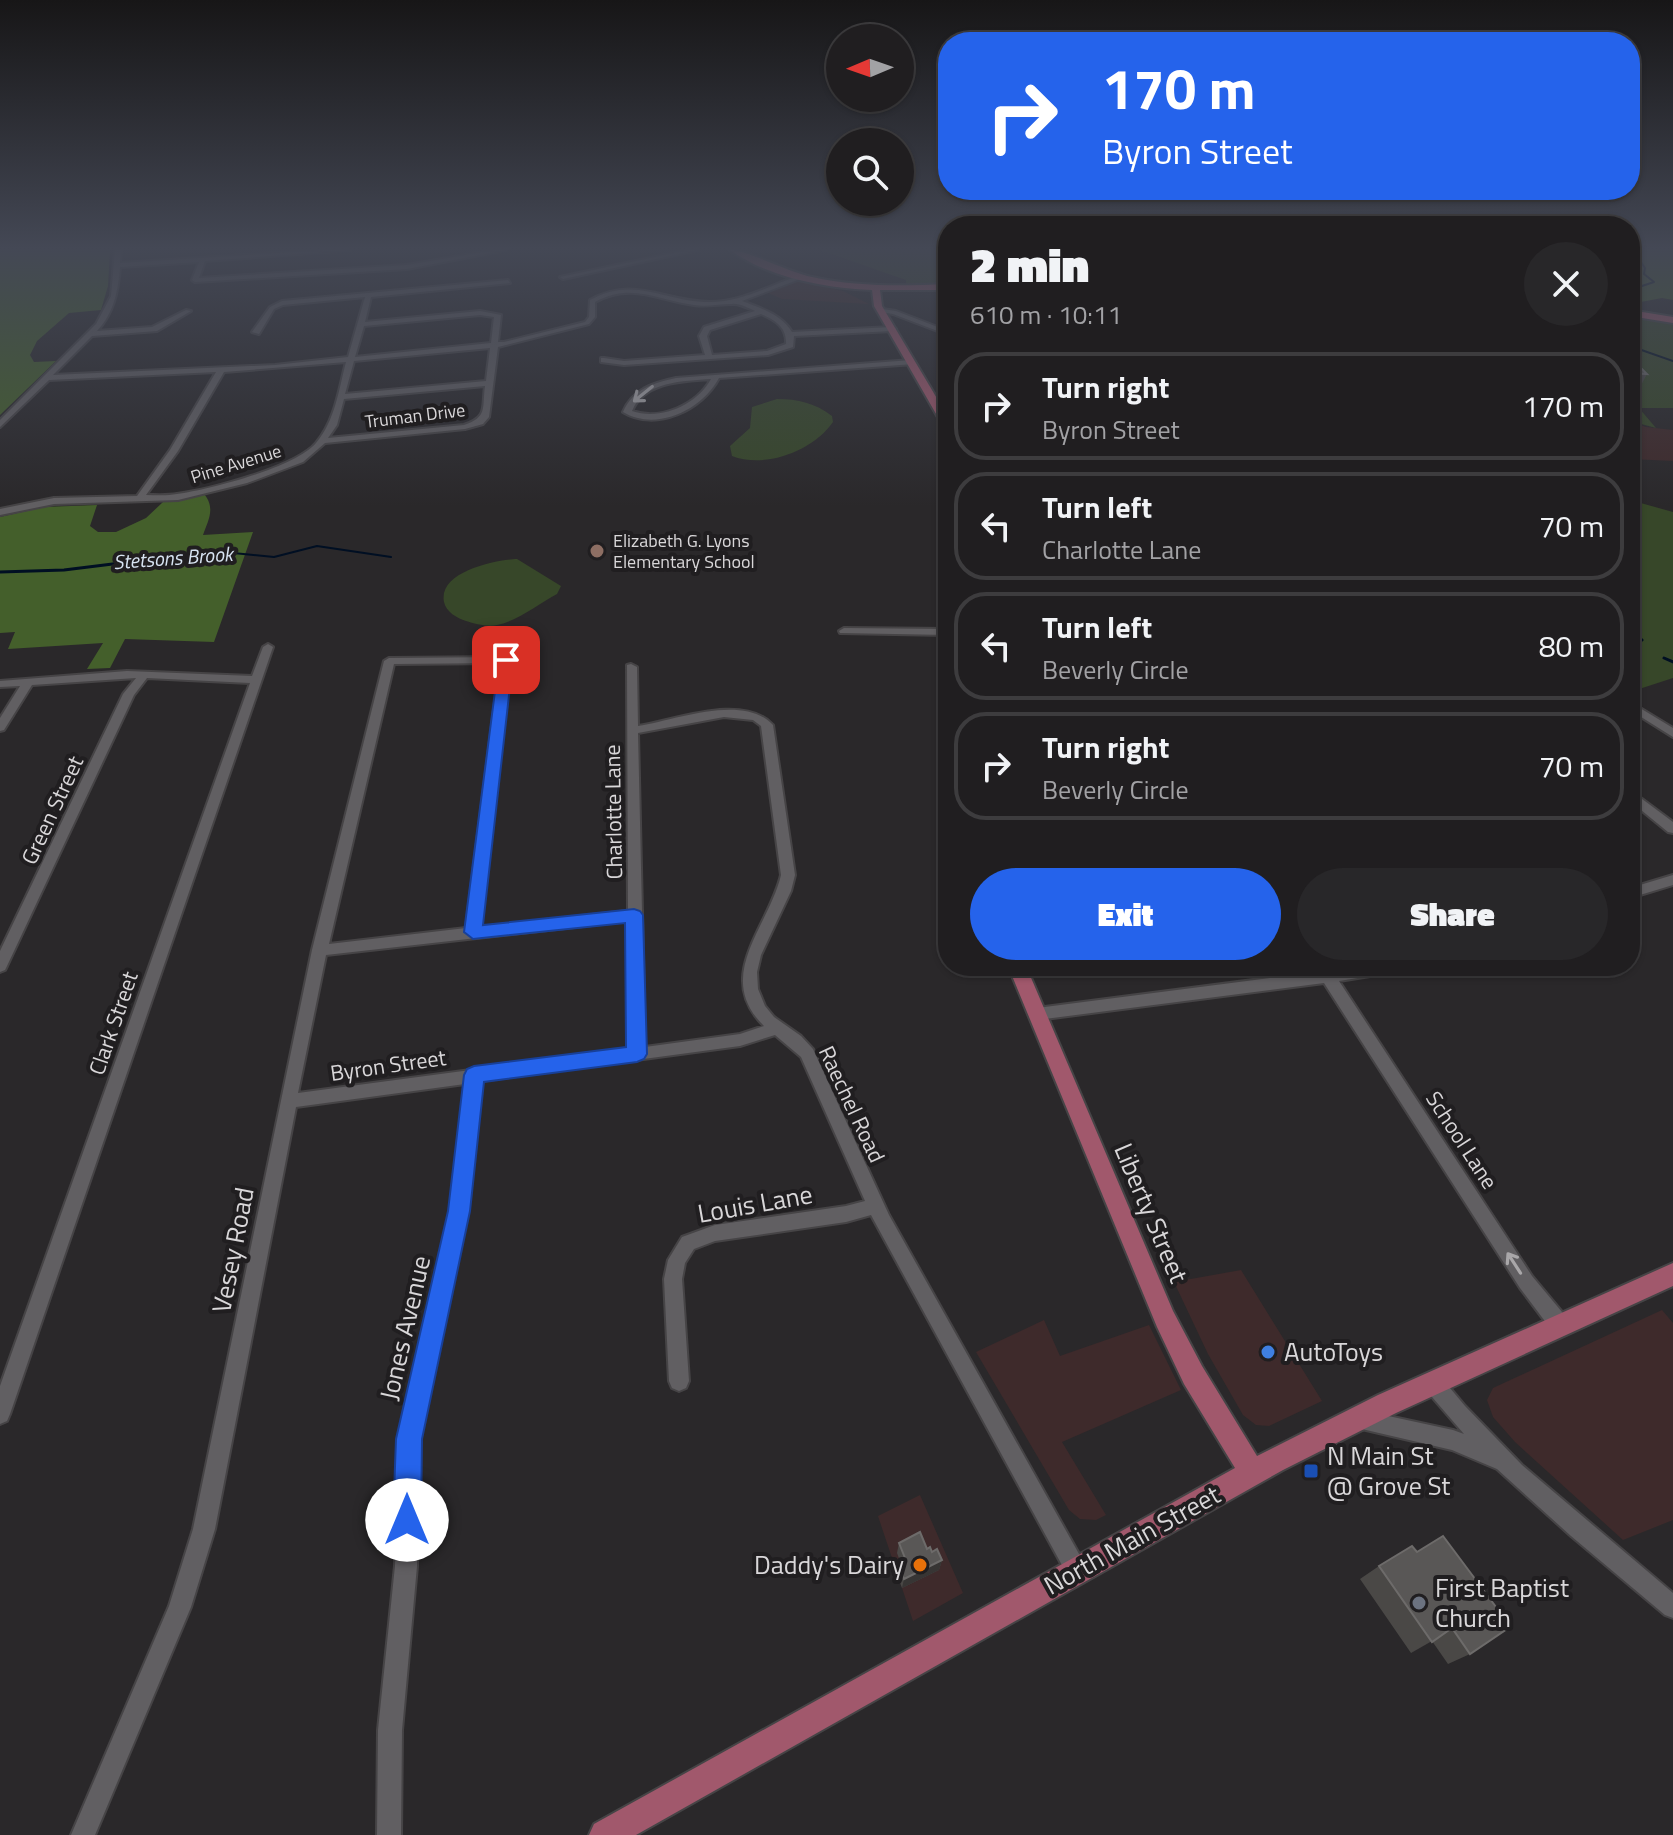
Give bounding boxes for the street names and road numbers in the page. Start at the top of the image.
street label: Truman Drive [363,396,467,435]
street label: Pine Avenue [187,437,285,490]
street label: Charlotte Lane [595,744,631,880]
street label: Green Street [12,750,92,870]
street label: Clark Street [79,966,147,1079]
street label: Byron Street [328,1040,448,1090]
street label: Raechel Road [810,1040,894,1168]
street label: School Lane [1418,1084,1506,1196]
street label: Liberty Street [1105,1137,1198,1289]
street label: Louis Lane [694,1174,815,1233]
street label: Vesey Road [201,1184,264,1316]
street label: Jones Avenue [369,1252,440,1404]
street label: North Main Street [1036,1475,1227,1604]

